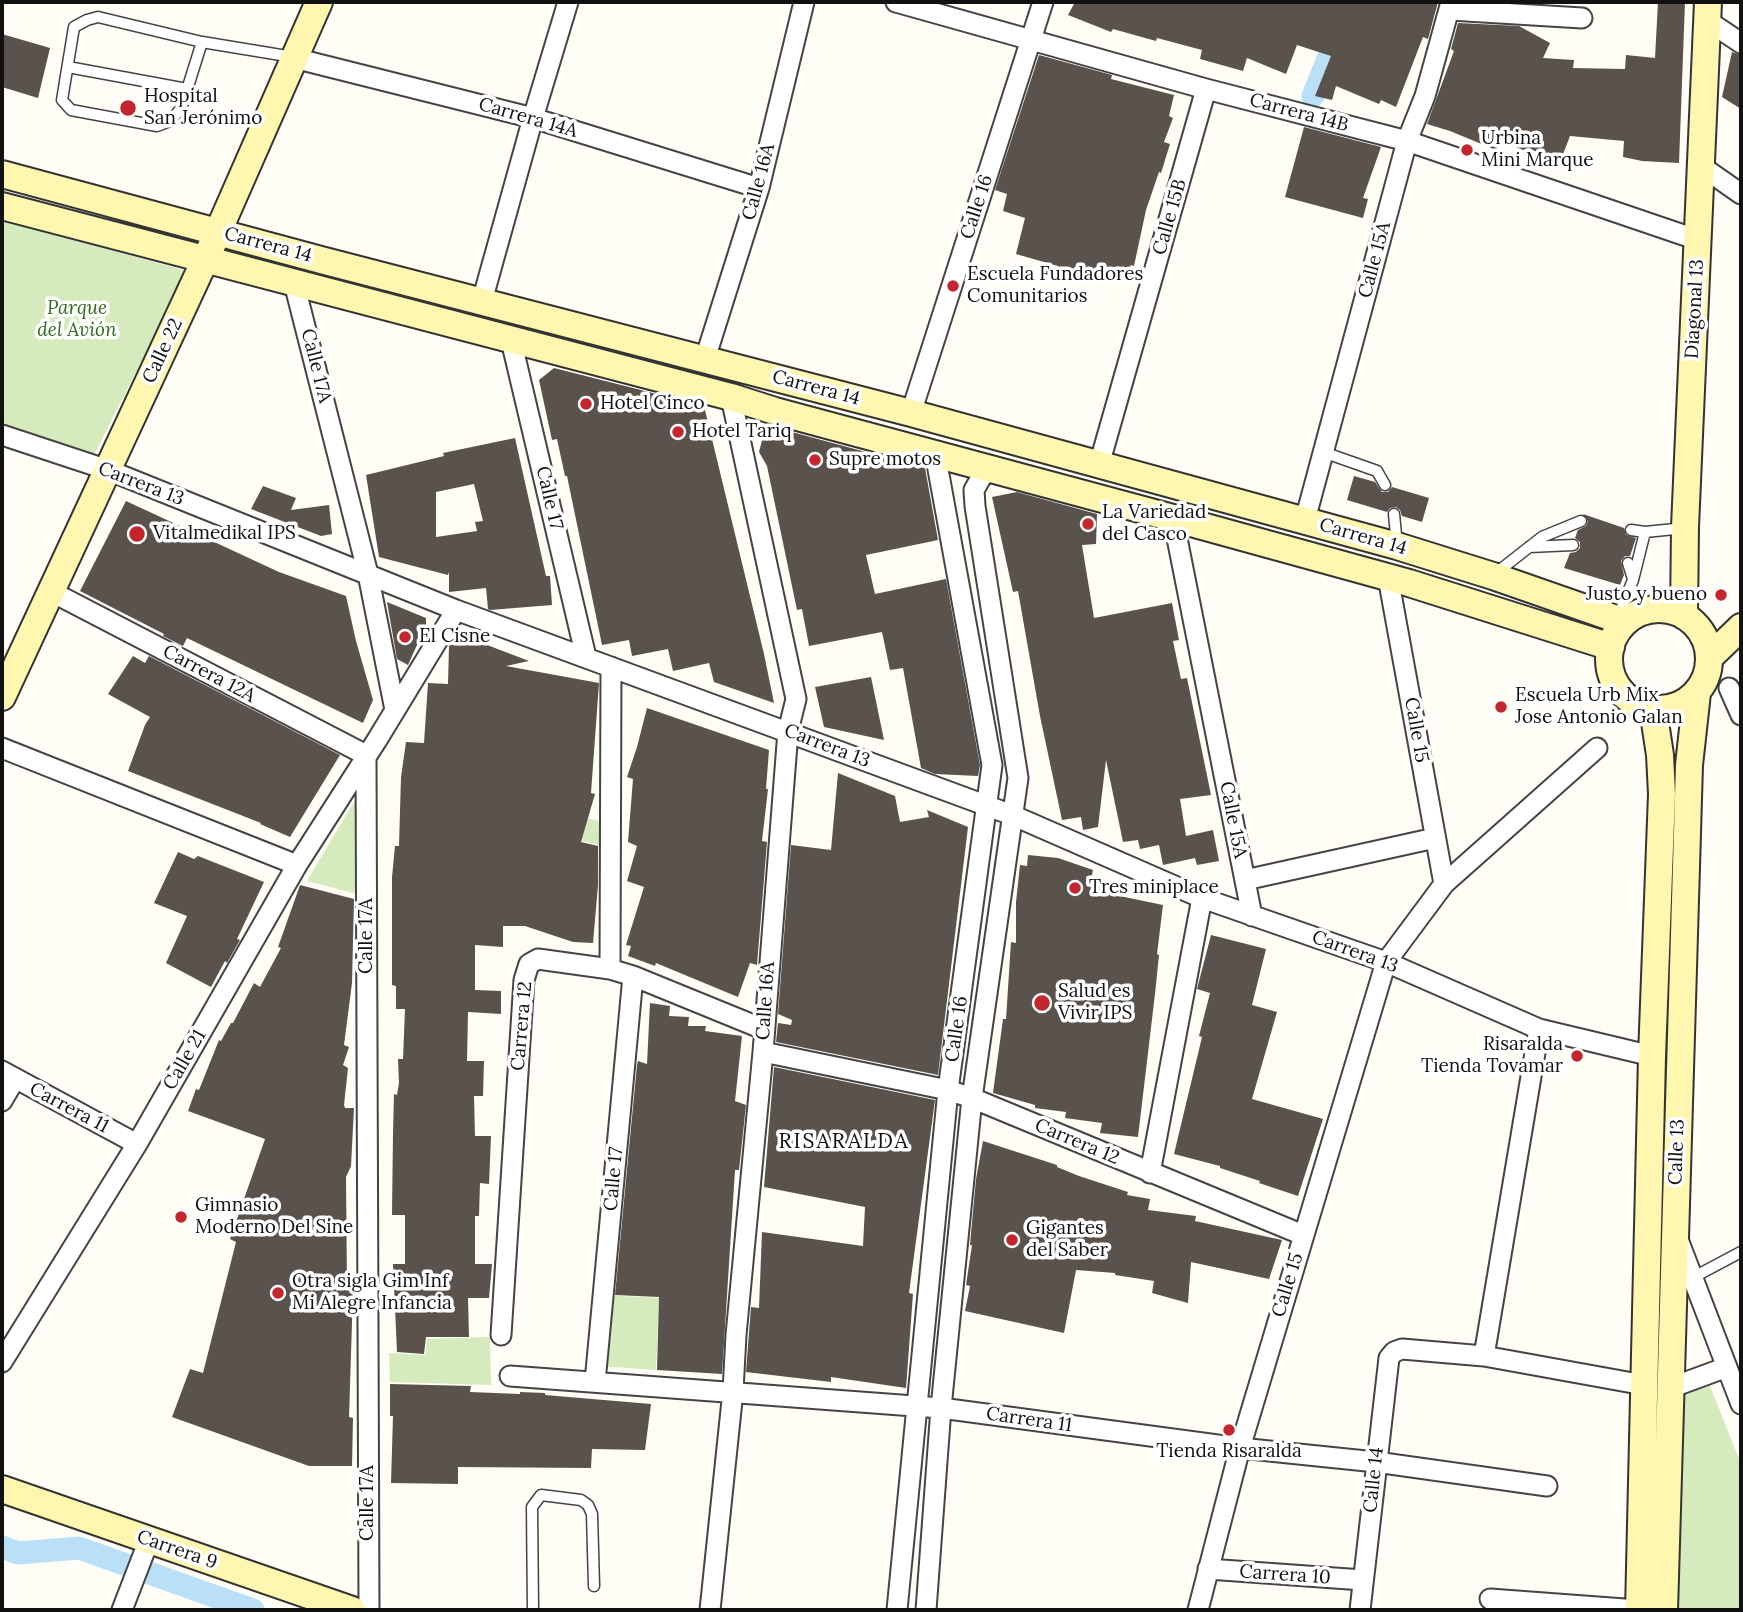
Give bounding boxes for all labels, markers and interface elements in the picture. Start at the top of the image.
place label: Hospital San Jerónimo [144,86,262,130]
street label: Carrera 14B [1247,89,1351,137]
street label: Carrera 14A [476,93,580,143]
marker: Hospital San Jerónimo [118,98,138,118]
place label: Urbina Mini Marque [1481,128,1594,172]
street label: Calle 16A [738,141,780,223]
marker: Urbina Mini Marque [1459,142,1475,158]
street label: Calle 16 [956,172,998,242]
street label: Calle 15B [1148,176,1192,258]
street label: Calle 15A [1354,219,1396,301]
street label: Carrera 14 [222,222,314,268]
street label: Diagonal 13 [1681,259,1709,359]
place label: Escuela Fundadores Comunitarios [967,264,1143,308]
marker: Escuela Fundadores Comunitarios [945,278,961,294]
park label: Parque del Avión [37,298,117,342]
street label: Calle 22 [138,315,188,387]
street label: Calle 17A [296,326,336,406]
street label: Carrera 14 [770,365,862,411]
place label: Hotel Cinco [600,393,705,415]
marker: Hotel Cinco [578,396,594,412]
place label: Hotel Tariq [692,421,791,443]
marker: Hotel Tariq [670,424,686,440]
place label: Supre motos [829,449,941,471]
marker: Supre motos [807,452,823,468]
street label: Carrera 13 [95,457,187,511]
street label: Calle 17 [531,464,567,532]
place label: La Variedad del Casco [1102,502,1206,546]
street label: Carrera 14 [1317,514,1409,560]
marker: La Variedad del Casco [1080,516,1096,532]
place label: Vitalmedikal IPS [153,523,296,545]
marker: Vitalmedikal IPS [127,524,147,544]
place label: Justo y bueno [1586,584,1707,606]
marker: Justo y bueno [1713,587,1729,603]
place label: El Cisne [419,626,490,648]
marker: El Cisne [397,629,413,645]
street label: Carrera 12A [159,640,259,708]
place label: Escuela Urb Mix Jose Antonio Galan [1515,685,1683,729]
street label: Calle 15 [1399,696,1433,764]
marker: Escuela Urb Mix Jose Antonio Galan [1493,699,1509,715]
street label: Carrera 13 [781,719,873,773]
street label: Calle 15A [1214,780,1252,860]
place label: Tres miniplace [1089,877,1219,899]
marker: Tres miniplace [1067,880,1083,896]
street label: Calle 17A [356,898,378,974]
street label: Carrera 13 [1309,926,1401,978]
street label: Calle 16A [752,961,780,1041]
street label: Carrera 12 [507,980,537,1072]
place label: Salud es Vivir IPS [1058,981,1132,1025]
marker: Salud es Vivir IPS [1032,993,1052,1013]
street label: Calle 16 [941,994,973,1064]
street label: Calle 21 [159,1026,211,1094]
place label: Risaralda Tienda Tovamar [1421,1034,1563,1078]
marker: Risaralda Tienda Tovamar [1569,1048,1585,1064]
street label: Carrera 11 [25,1078,113,1138]
street label: Carrera 12 [1031,1114,1123,1170]
street label: Calle 13 [1664,1119,1690,1185]
district label: RISARALDA [780,1129,908,1155]
street label: Calle 17 [600,1146,628,1212]
place label: Gimnasio Moderno Del Sine [195,1195,353,1239]
marker: Gimnasio Moderno Del Sine [173,1209,189,1225]
place label: Gigantes del Saber [1026,1218,1108,1262]
marker: Gigantes del Saber [1004,1232,1020,1248]
street label: Calle 15 [1267,1250,1309,1320]
place label: Otra sigla Gim Inf Mi Alegre Infancia [292,1271,452,1315]
marker: Otra sigla Gim Inf Mi Alegre Infancia [270,1285,286,1301]
street label: Carrera 11 [985,1403,1073,1437]
marker: Tienda Risaralda [1221,1422,1237,1438]
place label: Tienda Risaralda [1156,1441,1302,1463]
street label: Calle 14 [1359,1446,1389,1514]
street label: Calle 17A [357,1465,379,1541]
street label: Carrera 9 [134,1526,220,1574]
street label: Carrera 10 [1239,1560,1331,1590]

